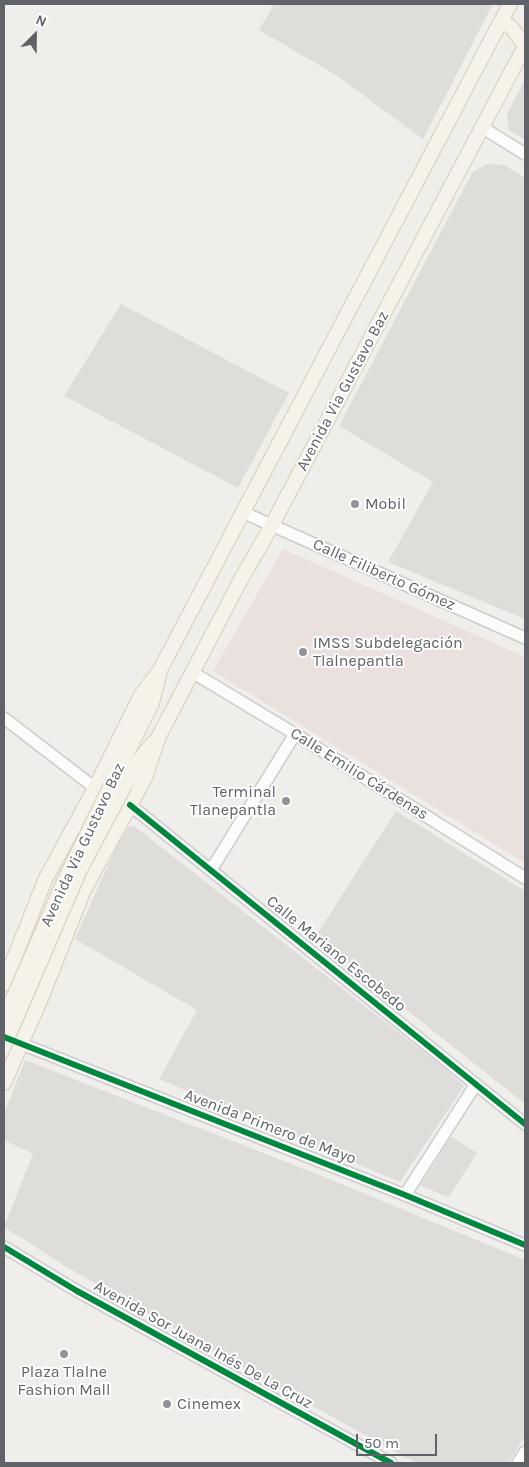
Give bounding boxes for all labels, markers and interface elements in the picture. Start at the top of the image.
north arrow [10,10,60,60]
text: N [33,11,49,31]
street label: Avenida Via Gustavo Baz [293,308,393,474]
place label: Mobil [365,494,406,514]
marker: Mobil [349,498,361,510]
street label: Calle Filiberto Gómez [310,535,458,615]
place label: IMSS Subdelegación Tlalnepantla [313,633,463,671]
marker: IMSS Subdelegación Tlalnepantla [297,646,309,658]
street label: Calle Emilio Cárdenas [286,724,432,824]
street label: Avenida Via Gustavo Baz [37,760,129,930]
place label: Terminal Tlanepantla [190,782,276,820]
marker: Terminal Tlanepantla [280,795,292,807]
street label: Calle Mariano Escobedo [262,892,410,1016]
street label: Avenida Primero de Mayo [181,1085,359,1169]
street label: Avenida Sor Juana Inés De La Cruz [90,1277,316,1413]
marker: Plaza Tlalne Fashion Mall [58,1348,70,1360]
place label: Plaza Tlalne Fashion Mall [17,1362,111,1400]
place label: Cinemex [177,1394,241,1414]
marker: Cinemex [161,1398,173,1410]
scale bar [359,1424,440,1456]
text: 50 m [364,1434,399,1452]

